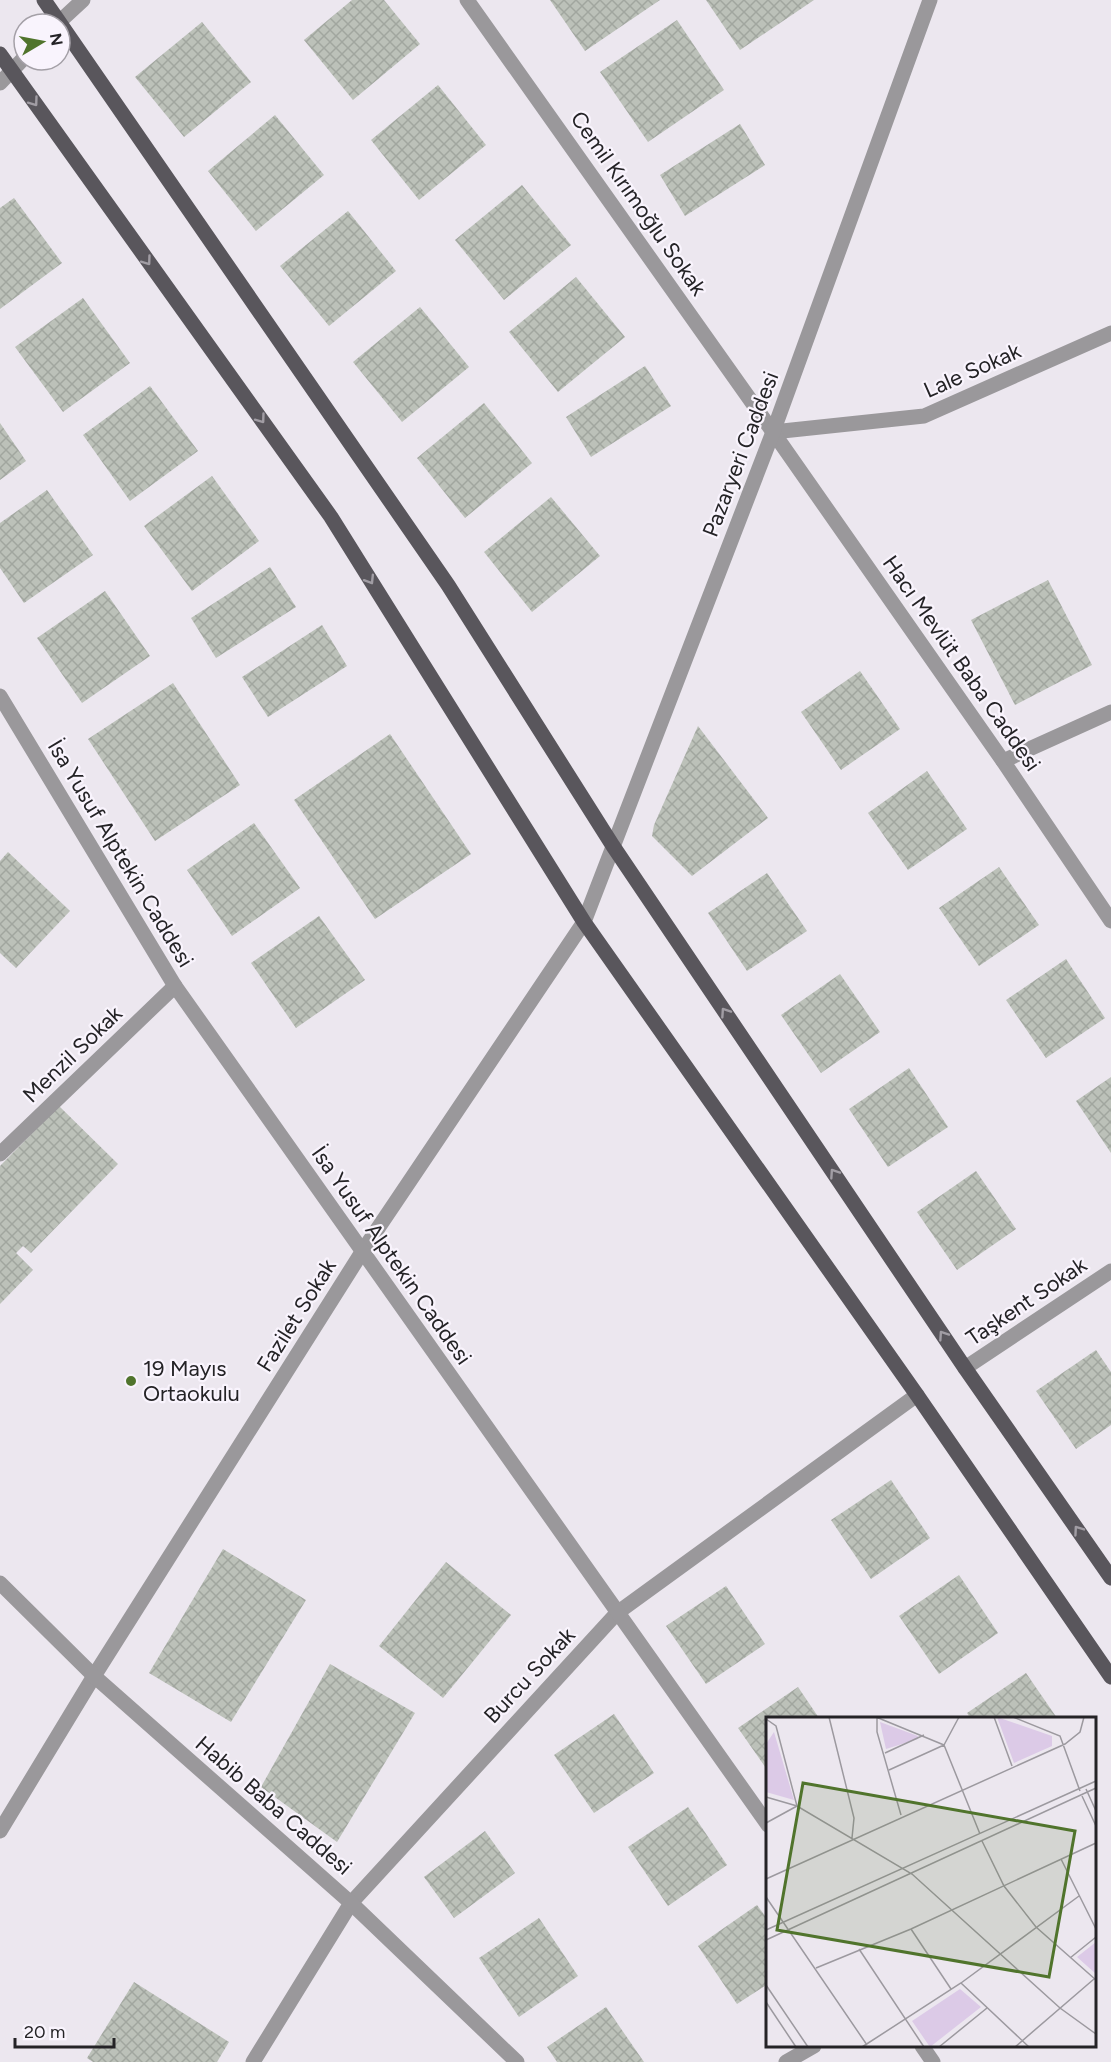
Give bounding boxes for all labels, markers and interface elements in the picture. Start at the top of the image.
north arrow [12,12,72,72]
text: N [46,32,67,47]
one-way arrow [27,96,38,107]
street label: Cemil Kırımoğlu Sokak [565,106,713,301]
one-way arrow [140,254,151,265]
street label: Lale Sokak [919,337,1025,404]
street label: Pazaryeri Caddesi [697,368,784,541]
one-way arrow [254,413,265,424]
street label: Hacı Mevlüt Baba Caddesi [877,550,1046,776]
one-way arrow [363,574,374,585]
street label: İsa Yusuf Alptekin Caddesi [42,735,199,972]
street label: Menzil Sokak [17,1000,128,1108]
one-way arrow [720,1008,732,1018]
street label: İsa Yusuf Alptekin Caddesi [306,1141,477,1370]
one-way arrow [830,1169,841,1180]
street label: Taşkent Sokak [961,1251,1092,1352]
street label: Fazilet Sokak [251,1254,342,1377]
one-way arrow [939,1331,950,1342]
place label: 19 Mayıs Ortaokulu [143,1355,240,1407]
marker: 19 Mayıs Ortaokulu [124,1374,138,1388]
one-way arrow [1074,1526,1085,1537]
street label: Burcu Sokak [478,1622,581,1729]
inset map [766,1717,1096,2047]
street label: Habib Baba Caddesi [190,1730,357,1881]
scale bar [15,2011,114,2049]
text: 20 m [24,2021,65,2043]

